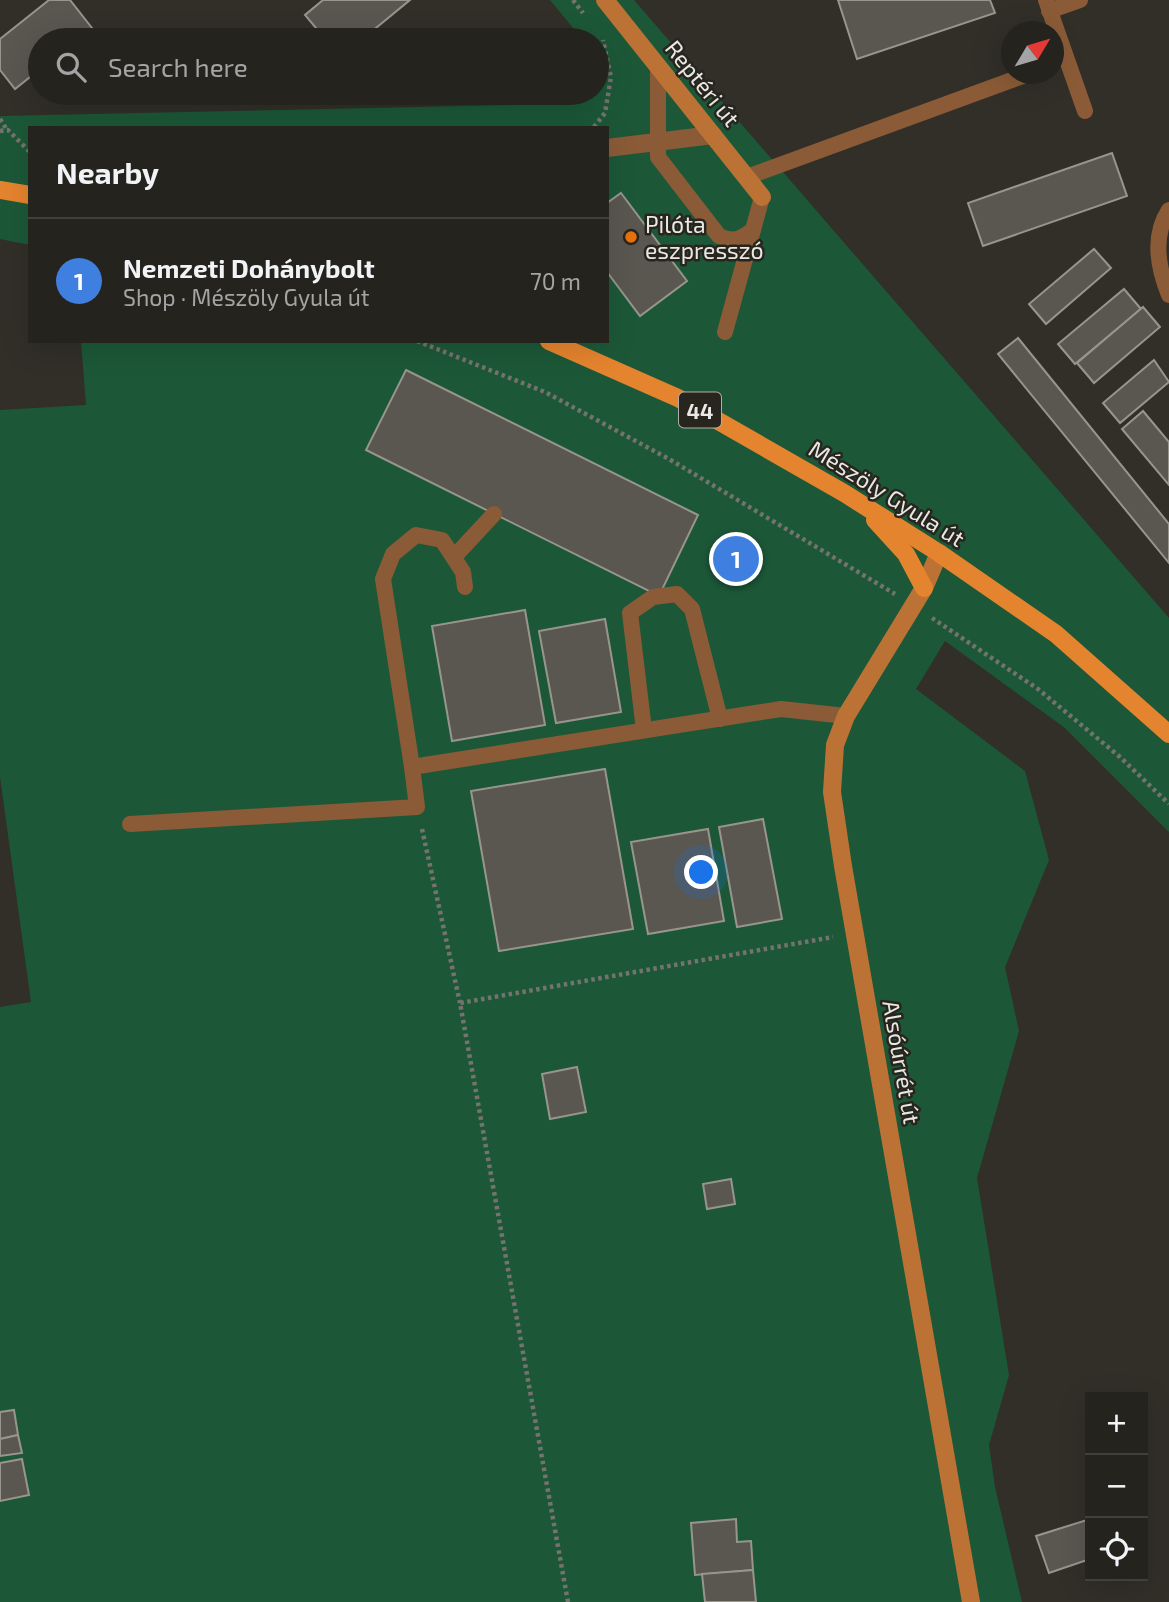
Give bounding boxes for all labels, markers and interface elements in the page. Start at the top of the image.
north arrow [1001,21,1064,84]
search box [28,28,609,105]
street label: Reptéri út [660,34,746,132]
icon: search [52,48,90,86]
text: Search here [108,51,248,82]
text: Nearby [56,154,159,190]
place label: Pilóta eszpresszó [645,210,764,264]
marker: Pilóta eszpresszó [623,229,639,245]
text: Nemzeti Dohánybolt [123,252,375,283]
text: 1 [74,267,84,295]
text: 70 m [530,267,581,295]
text: Shop · Mészöly Gyula út [123,283,370,311]
road number: 44 [679,392,721,428]
street label: Mészöly Gyula út [804,434,970,552]
pin: 1 [713,533,759,585]
your location [684,855,718,889]
street label: Alsóúrrét út [877,998,927,1126]
map controls [1085,1392,1148,1581]
button: + [1085,1392,1148,1455]
button: − [1085,1455,1148,1518]
button: locate [1085,1518,1148,1581]

